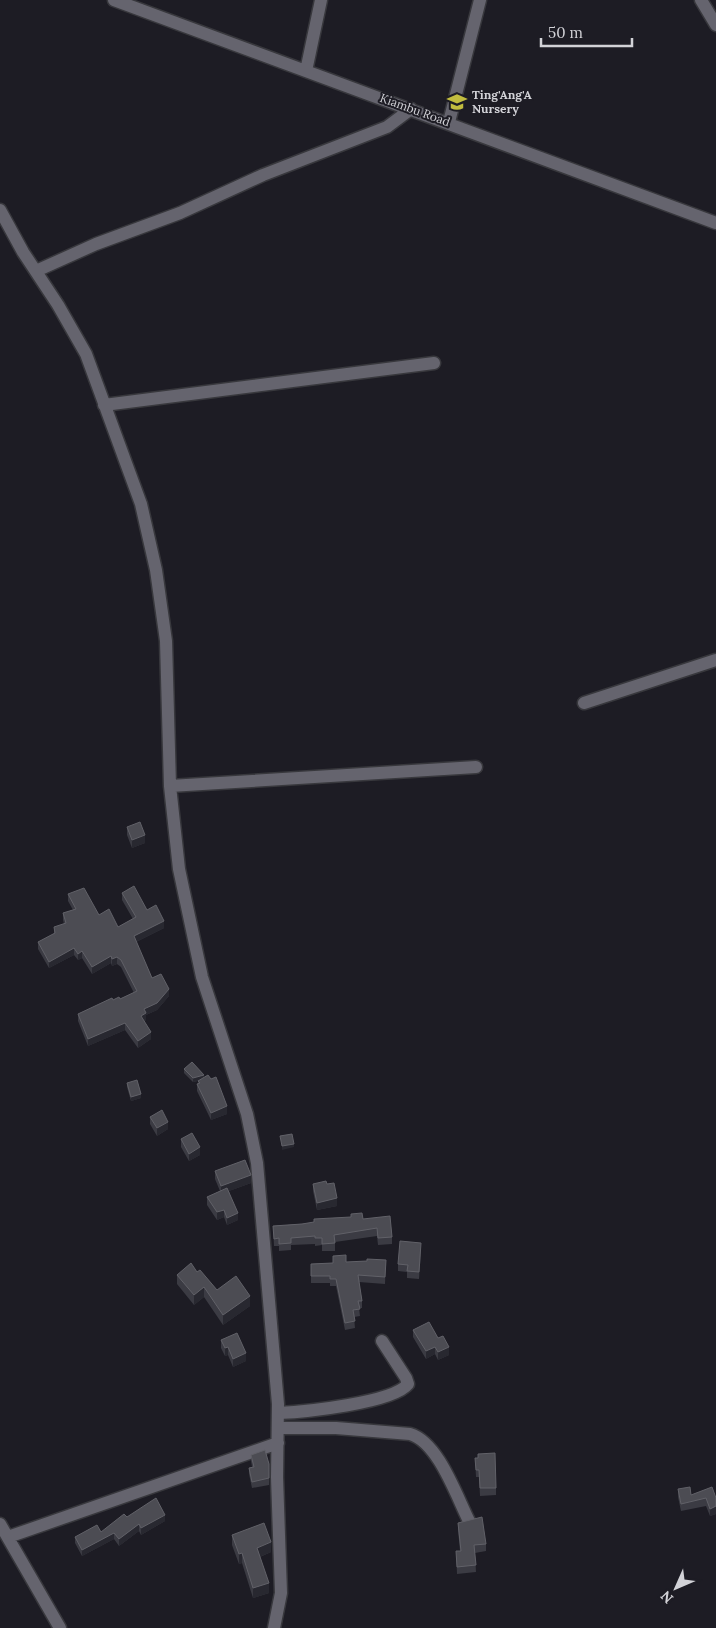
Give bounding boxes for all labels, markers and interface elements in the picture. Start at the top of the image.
scale bar [541,15,632,47]
text: 50 m [548,23,583,42]
place label: Ting'Ang'A Nursery [472,87,532,116]
street label: Kiambu Road [378,90,452,129]
school or university icon: Ting'Ang'A Nursery [446,91,468,113]
north arrow [651,1563,701,1613]
text: N [656,1587,677,1607]

